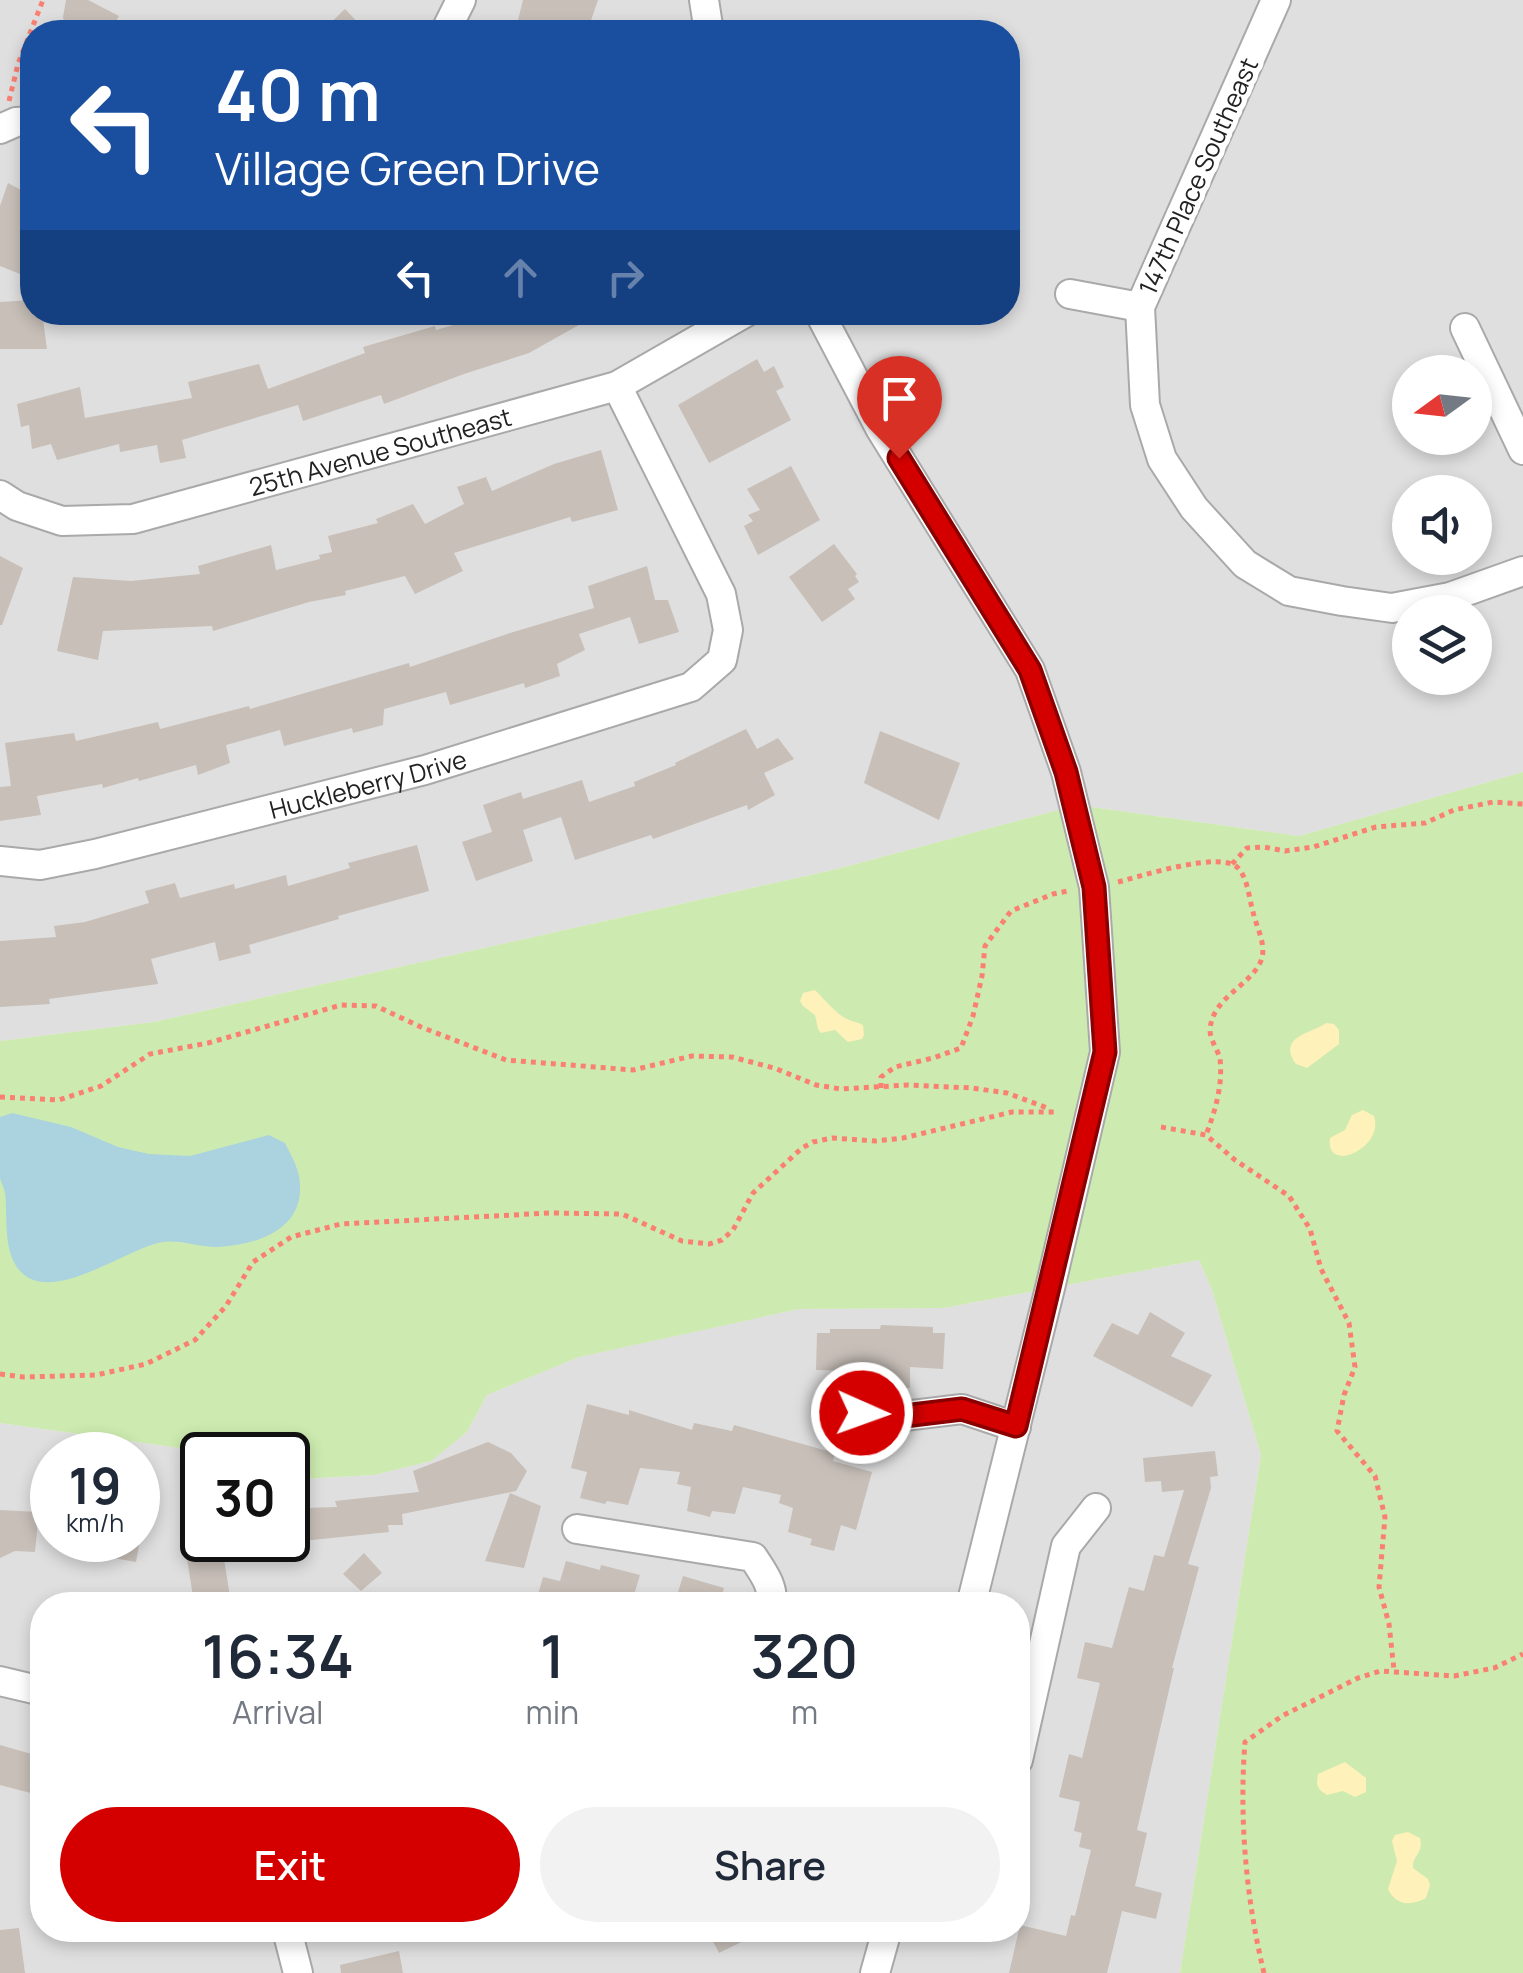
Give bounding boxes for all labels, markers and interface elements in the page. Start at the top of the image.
text: 40 m [215,46,381,142]
street label: 147th Place Southeast [1130,52,1266,300]
icon: left [50,60,180,190]
text: Village Green Drive [215,137,600,199]
icon: left [388,250,443,305]
icon: ahead [493,250,548,305]
icon: right [598,250,653,305]
north arrow [1392,355,1492,455]
map controls [1392,355,1492,695]
pin [857,356,942,459]
icon: arrive [872,371,927,426]
street label: 25th Avenue Southeast [245,398,515,504]
button: sound [1392,475,1492,575]
button: layers [1392,595,1492,695]
street label: Huckleberry Drive [265,741,471,826]
position arrow [810,1361,914,1465]
speed limit sign: 30 [180,1432,310,1562]
text: 19 [69,1451,121,1519]
text: km/h [66,1505,124,1540]
text: 16:34 [201,1614,354,1696]
text: 1 [540,1614,565,1696]
text: 320 [751,1614,859,1696]
text: Arrival [232,1690,323,1734]
text: min [526,1690,579,1734]
text: m [791,1690,818,1734]
button: Exit [60,1807,520,1922]
button: Share [540,1807,1000,1922]

